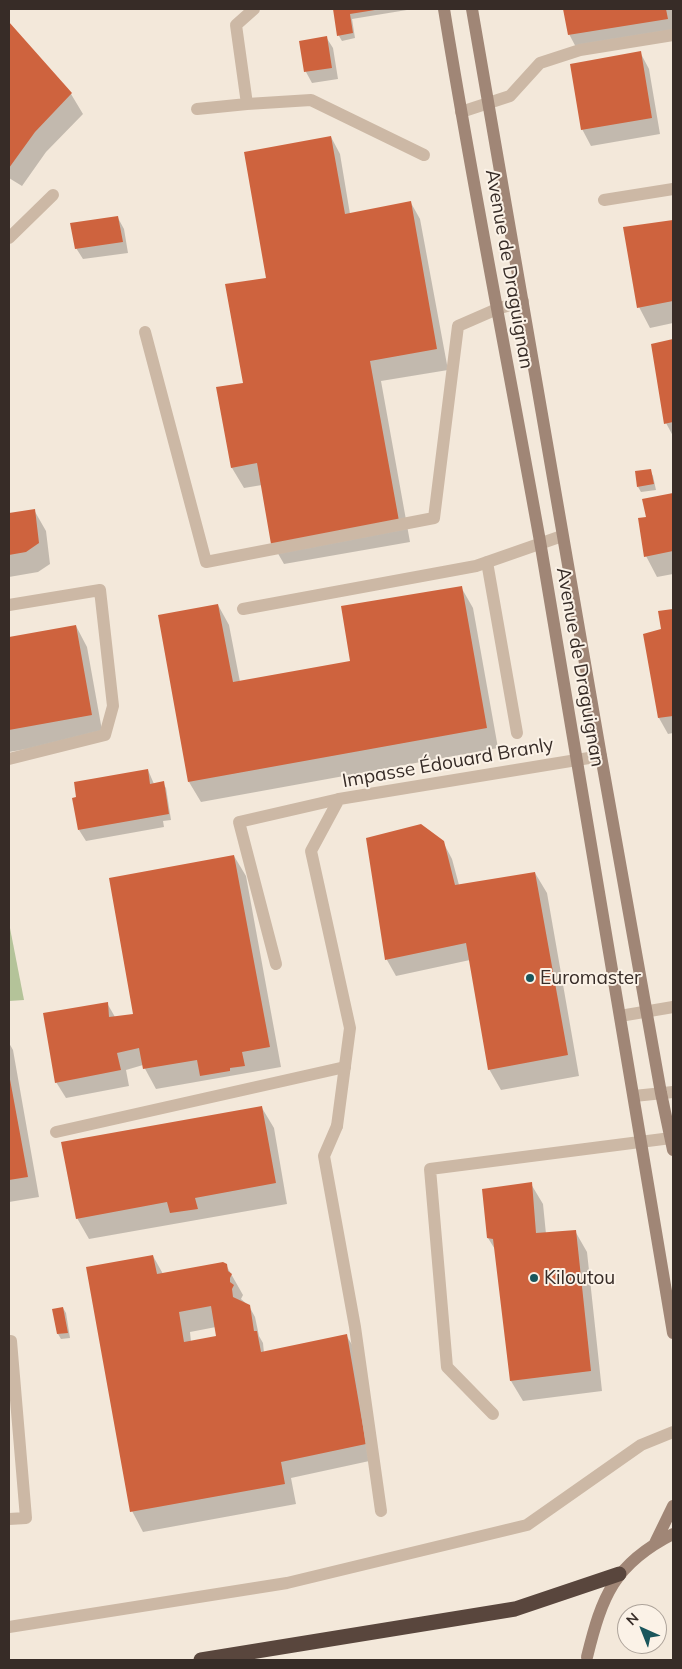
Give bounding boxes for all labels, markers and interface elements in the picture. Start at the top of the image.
street label: Avenue de Draguignan [480,167,538,371]
street label: Avenue de Draguignan [551,565,609,769]
street label: Impasse Édouard Branly [341,733,555,793]
place label: Euromaster [540,967,641,989]
marker: Euromaster [524,972,536,984]
place label: Kiloutou [544,1267,615,1289]
marker: Kiloutou [528,1272,540,1284]
north arrow [617,1604,667,1654]
text: N [622,1609,642,1629]

